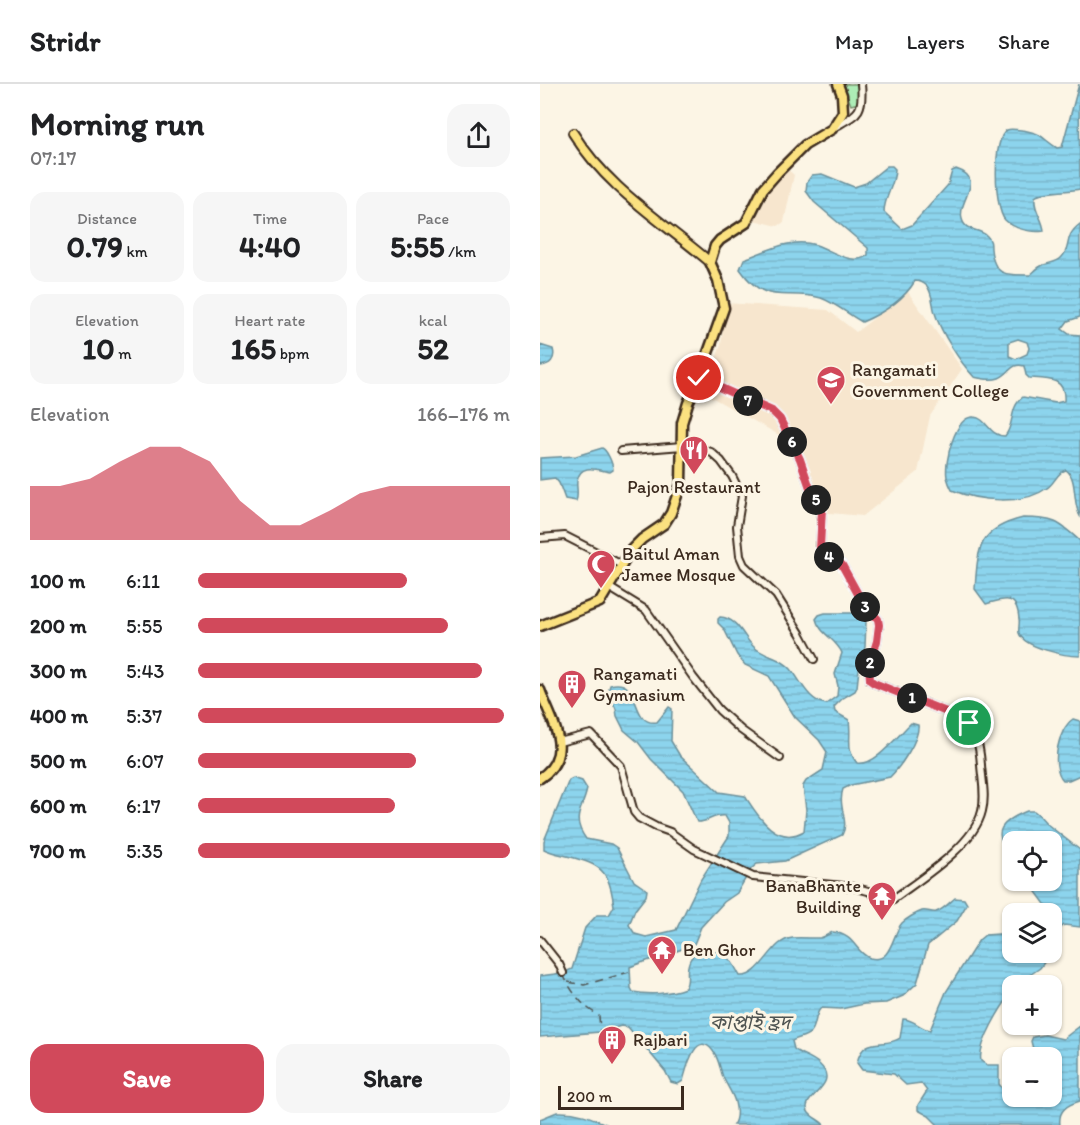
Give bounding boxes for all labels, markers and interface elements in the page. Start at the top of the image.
text: Stridr [30,24,100,58]
text: Map [835,29,874,54]
text: Layers [907,29,965,54]
text: Share [998,29,1050,54]
text: Morning run [30,104,205,143]
button: share [447,104,510,167]
text: 07:17 [30,146,76,170]
text: Distance [77,209,137,228]
text: Time [253,209,287,228]
text: Pace [417,209,449,228]
text: 0.79 [66,228,123,265]
text: 4:40 [239,228,301,265]
text: 5:55 [390,228,445,265]
text: km [123,242,148,261]
text: /km [445,242,476,261]
text: Elevation [75,311,139,330]
text: Heart rate [235,311,305,330]
text: kcal [419,311,447,330]
text: 10 [82,330,115,367]
text: 165 [231,330,276,367]
text: 52 [417,330,449,367]
text: m [115,344,132,363]
text: bpm [276,344,309,363]
pin [673,352,724,403]
place label: Rangamati Government College [852,359,1009,402]
icon: check [682,361,715,394]
school or university icon: Rangamati Government College [815,364,847,406]
pin: 7 [733,386,763,416]
text: 7 [744,391,752,410]
text: Elevation [30,402,109,426]
text: 166–176 m [417,402,510,426]
pin: 6 [777,427,807,457]
text: 6 [788,432,796,451]
restaurant icon: Pajon Restaurant [678,434,710,476]
place label: Pajon Restaurant [627,476,761,498]
pin: 5 [801,485,831,515]
text: 5 [812,490,820,509]
pin: 4 [814,542,844,572]
place label: Baitul Aman Jamee Mosque [622,543,736,586]
text: 4 [824,547,834,566]
mosque icon: Baitul Aman Jamee Mosque [585,548,617,590]
text: 100 m [30,569,85,593]
text: 6:11 [126,569,160,593]
pin: 3 [850,592,880,622]
text: 3 [861,597,869,616]
text: 200 m [30,614,86,638]
text: 5:55 [126,614,162,638]
pin: 2 [855,648,885,678]
text: 2 [866,653,874,672]
text: 300 m [30,659,87,683]
text: 5:43 [126,659,164,683]
place label: Rangamati Gymnasium [593,663,686,706]
building icon: Rangamati Gymnasium [556,668,588,710]
pin: 1 [897,683,927,713]
text: 1 [908,688,916,707]
pin [943,697,994,748]
text: 400 m [30,704,88,728]
text: 5:37 [126,704,162,728]
icon: arrive [952,706,985,739]
text: 500 m [30,749,86,773]
text: 6:07 [126,749,164,773]
text: 600 m [30,794,87,818]
text: 6:17 [126,794,161,818]
map controls [1002,831,1062,1107]
button: locate [1002,831,1062,891]
text: 700 m [30,839,86,863]
text: 5:35 [126,839,163,863]
place label: BanaBhante Building [765,875,862,918]
temple icon: BanaBhante Building [866,880,898,922]
button: layers [1002,903,1062,963]
temple icon: Ben Ghor [646,934,678,976]
place label: Ben Ghor [683,939,756,961]
button: + [1002,975,1062,1035]
water label: কাপ্তাই হ্রদ [710,1010,794,1034]
building icon: Rajbari [596,1024,628,1066]
place label: Rajbari [633,1029,688,1051]
button: Save [30,1044,264,1113]
button: Share [276,1044,510,1113]
button: − [1002,1047,1062,1107]
scale bar [558,1083,684,1110]
text: 200 m [567,1087,612,1106]

